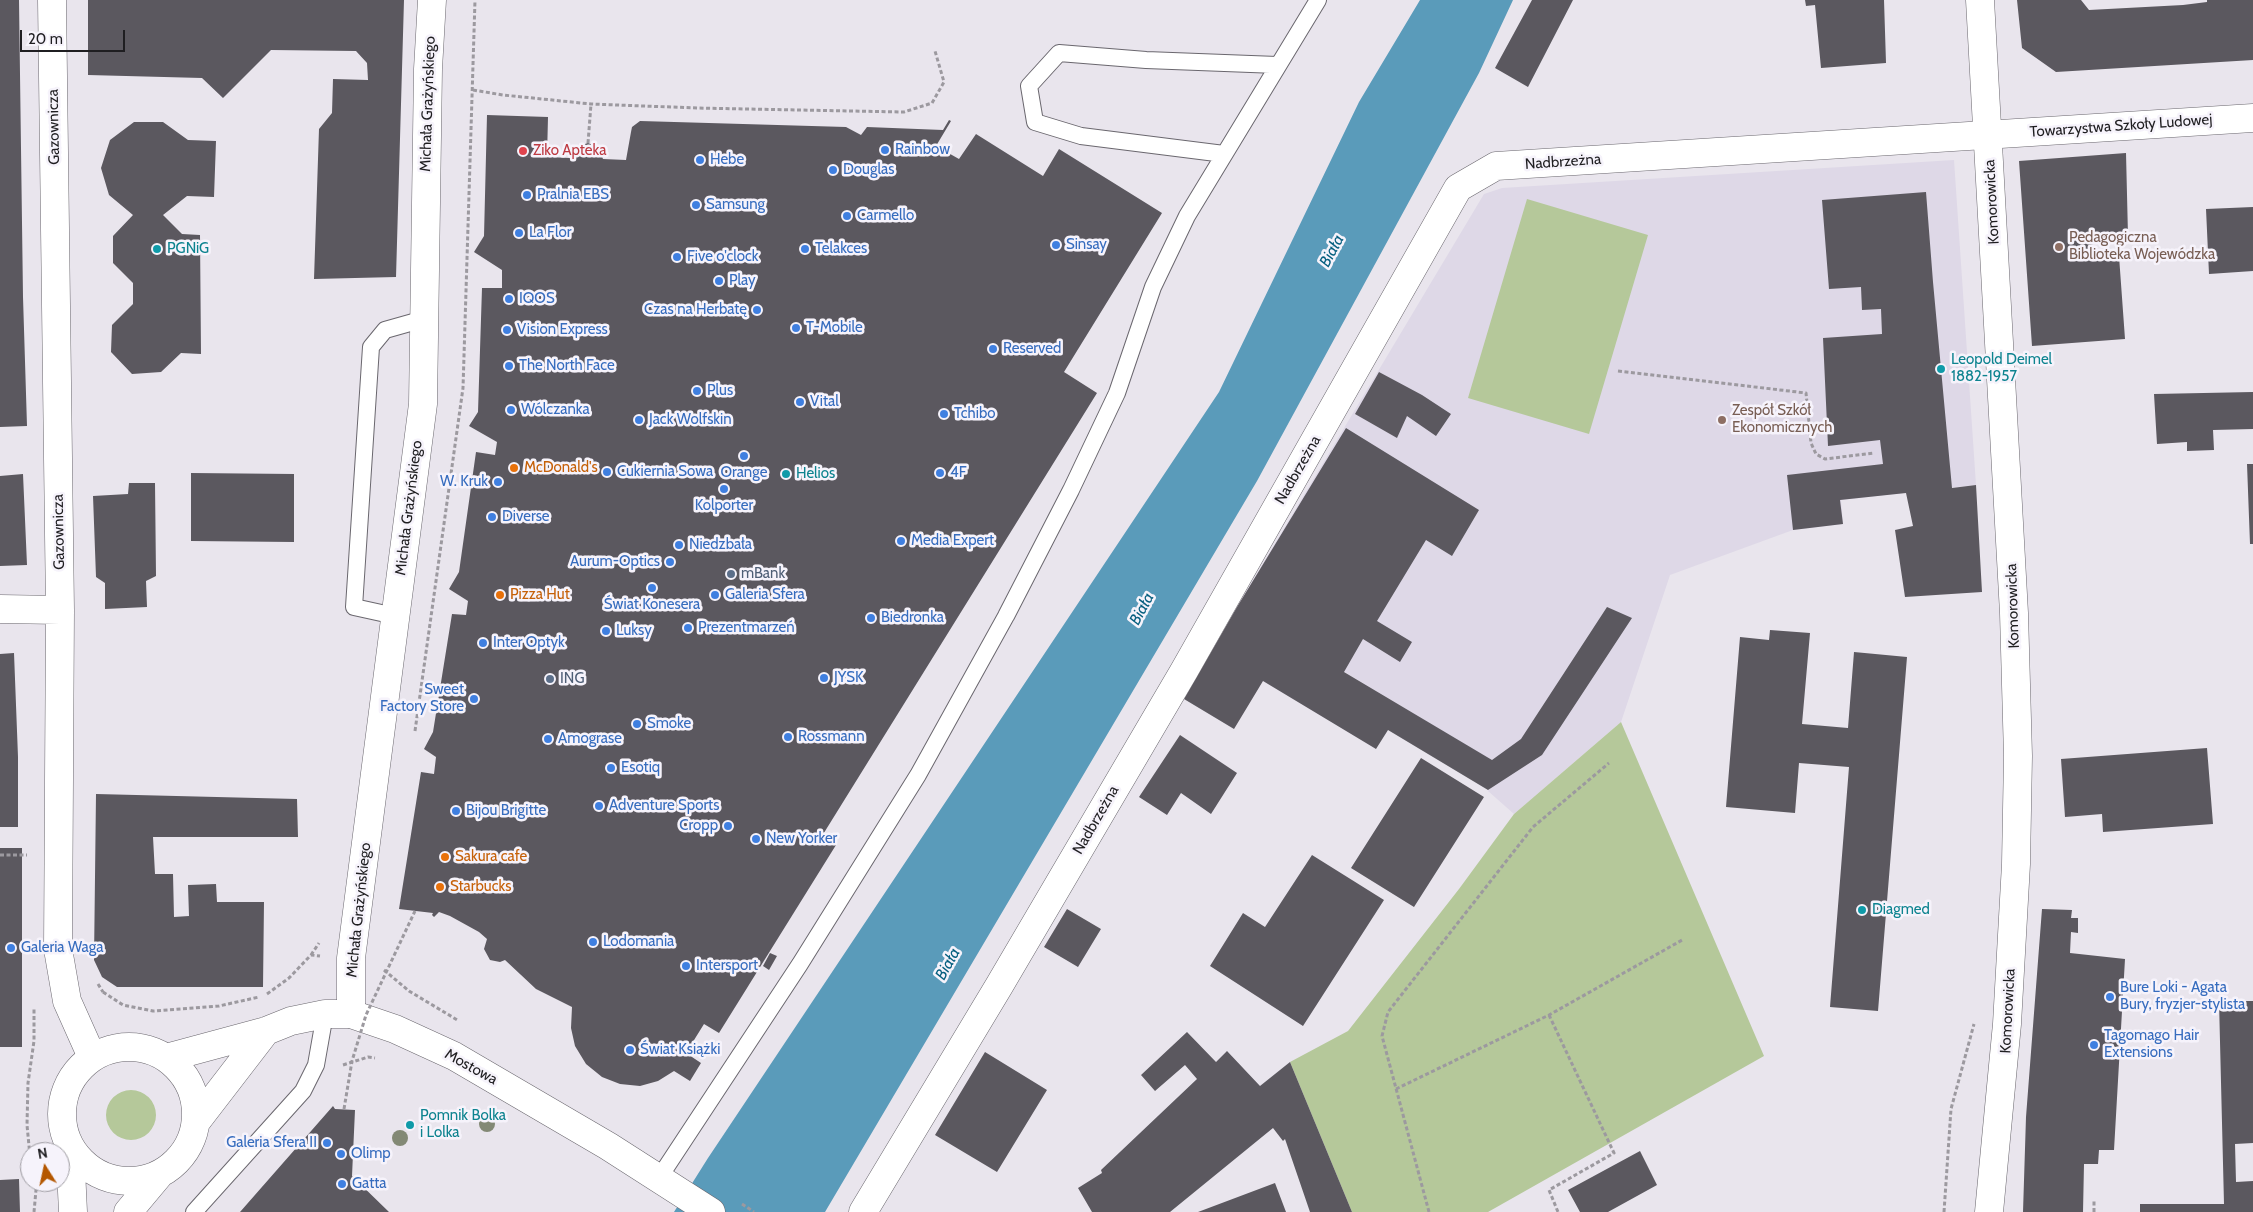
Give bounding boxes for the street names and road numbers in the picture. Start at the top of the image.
street label: Michała Grażyńskiego [417,36,439,172]
street label: Gazownicza [44,89,64,165]
street label: Towarzystwa Szkoły Ludowej [2029,111,2213,141]
street label: Nadbrzeżna [1524,150,1602,174]
street label: Komorowicka [1981,159,2003,245]
street label: Nadbrzeżna [1271,432,1325,508]
street label: Michała Grażyńskiego [392,439,426,577]
street label: Gazownicza [49,494,69,570]
street label: Komorowicka [2003,563,2023,649]
street label: Nadbrzeżna [1069,782,1123,858]
street label: Michała Grażyńskiego [343,842,375,978]
street label: Komorowicka [1997,968,2019,1054]
street label: Mostowa [441,1045,501,1089]

